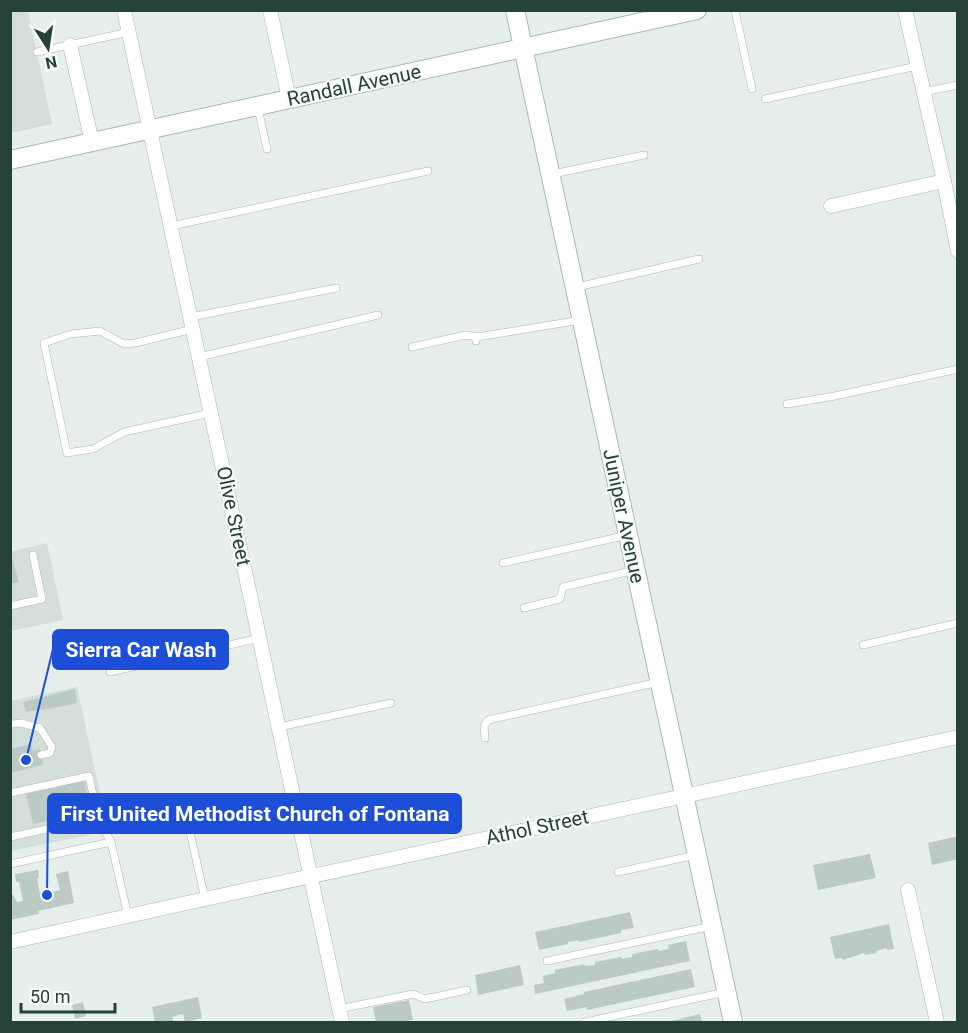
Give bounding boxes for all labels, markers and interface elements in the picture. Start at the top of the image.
north arrow [18,18,78,78]
text: N [44,52,59,73]
street label: Randall Avenue [285,59,423,111]
street label: Juniper Avenue [598,447,650,585]
street label: Olive Street [212,464,256,568]
callout: Sierra Car Wash [53,630,228,669]
text: Sierra Car Wash [65,638,217,662]
callout: First United Methodist Church of Fontana [48,794,461,833]
text: First United Methodist Church of Fontana [60,802,450,826]
street label: Athol Street [483,804,591,850]
scale bar [21,976,116,1014]
text: 50 m [30,986,70,1007]

